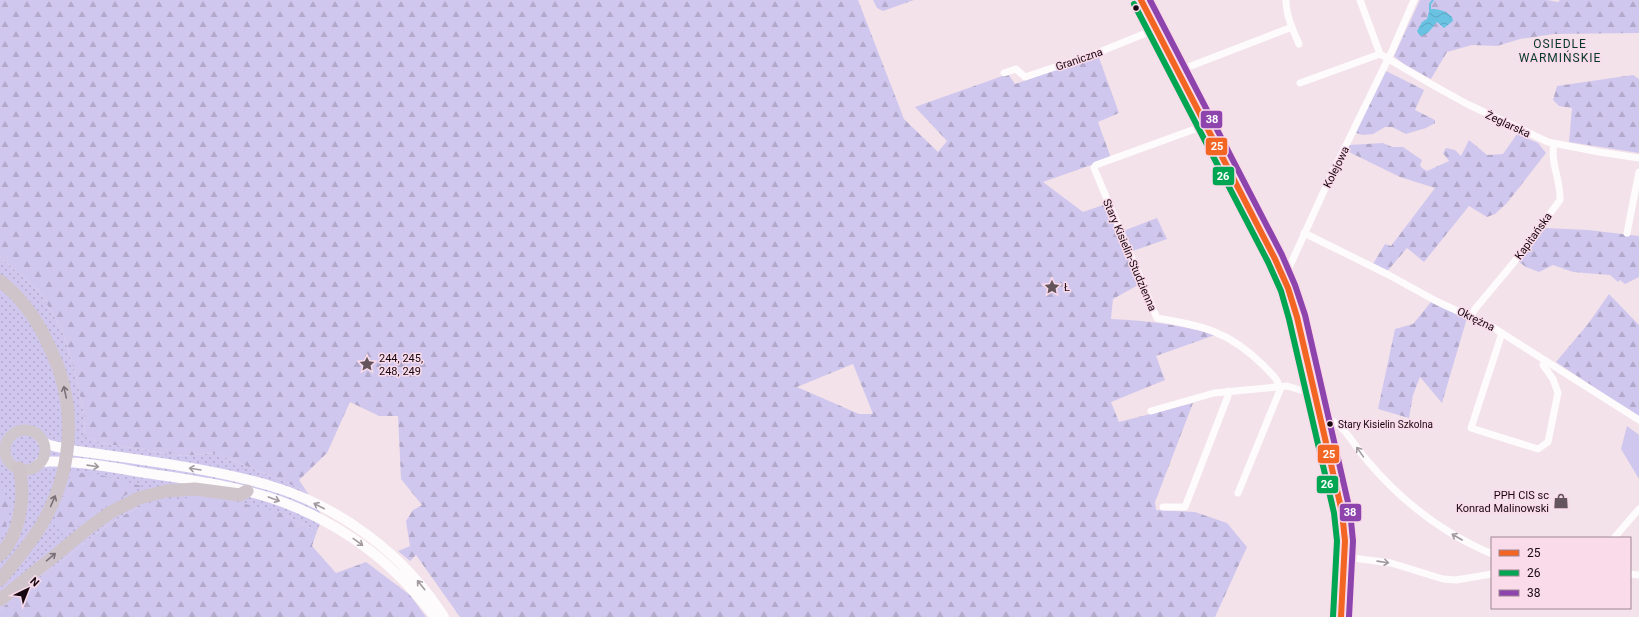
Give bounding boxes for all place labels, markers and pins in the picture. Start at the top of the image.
unlabelled marker [1131,3,1141,13]
place icon: Ł [1043,278,1061,296]
place label: Ł [1064,281,1070,294]
place label: 244, 245, 248, 249 [379,352,423,378]
place icon: 244, 245, 248, 249 [358,355,376,373]
marker: Stary Kisielin Szkolna [1325,419,1335,429]
place label: Stary Kisielin Szkolna [1338,419,1433,430]
place label: PPH CIS sc Konrad Malinowski [1456,489,1549,515]
shop icon: PPH CIS sc Konrad Malinowski [1552,492,1570,510]

